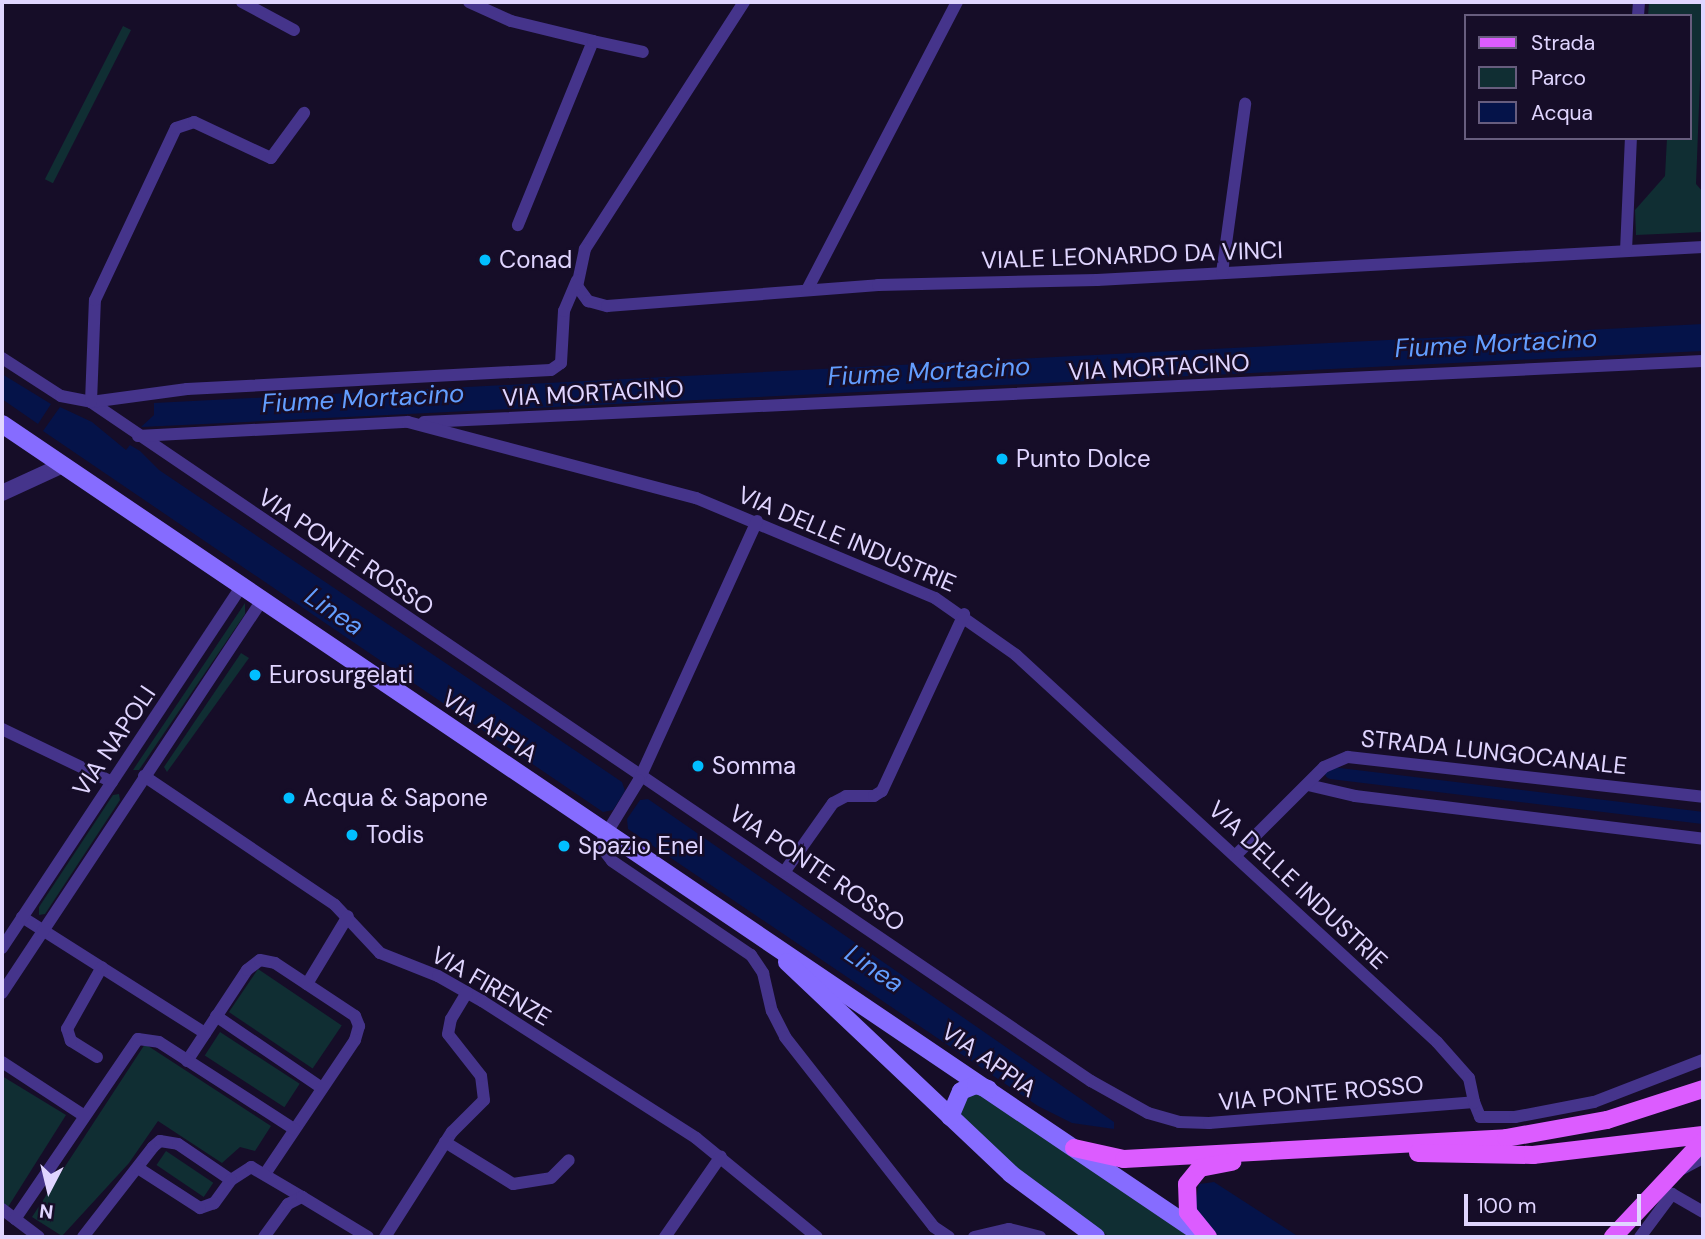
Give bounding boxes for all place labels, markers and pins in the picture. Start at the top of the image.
place label: Conad [499,246,572,274]
marker: Conad [477,252,493,268]
place label: Punto Dolce [1016,445,1151,473]
marker: Punto Dolce [994,451,1010,467]
place label: Eurosurgelati [269,661,413,689]
marker: Eurosurgelati [247,667,263,683]
place label: Somma [712,752,796,780]
marker: Somma [690,758,706,774]
place label: Acqua & Sapone [303,784,488,812]
marker: Acqua & Sapone [281,790,297,806]
place label: Todis [366,821,424,849]
marker: Todis [344,827,360,843]
place label: Spazio Enel [578,832,704,860]
marker: Spazio Enel [556,838,572,854]

